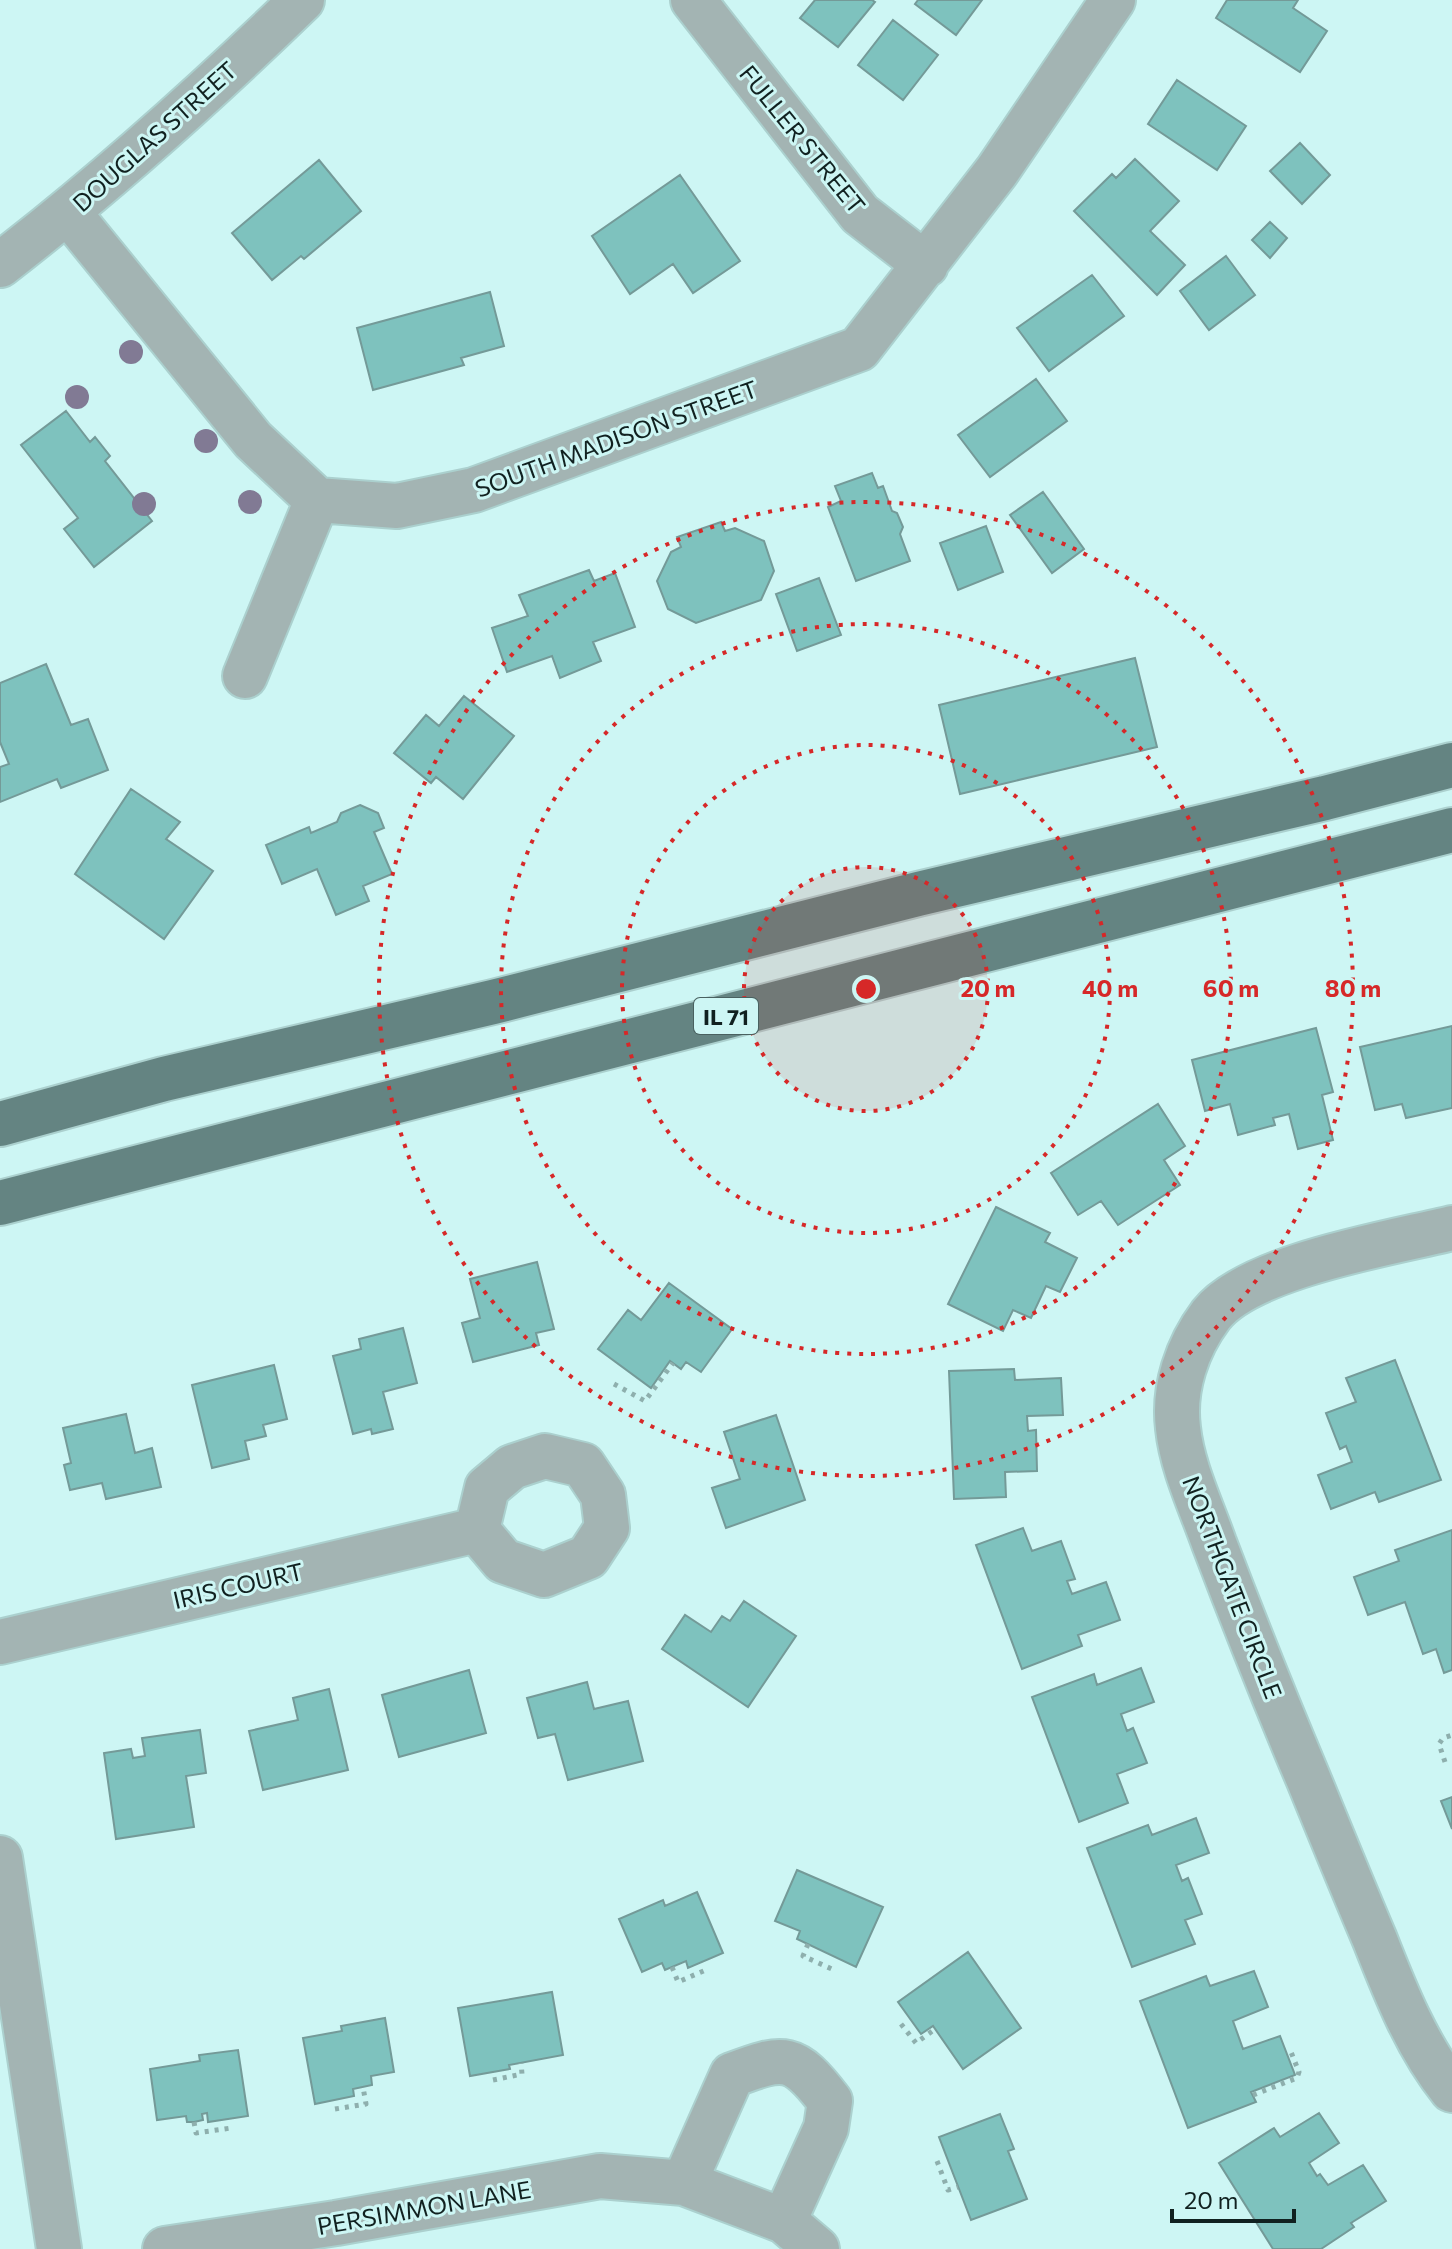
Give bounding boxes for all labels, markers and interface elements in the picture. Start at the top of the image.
street label: DOUGLAS STREET [66,55,242,217]
street label: FULLER STREET [734,59,872,219]
street label: SOUTH MADISON STREET [471,373,761,503]
text: 20 m [961,973,1015,1002]
text: 40 m [1082,973,1138,1002]
text: 60 m [1203,973,1259,1002]
text: 80 m [1325,973,1381,1002]
centre of rings [852,975,880,1003]
road number: IL 71 [694,998,758,1034]
street label: NORTHGATE CIRCLE [1177,1472,1289,1702]
street label: IRIS COURT [170,1556,306,1614]
scale bar [1172,2173,1294,2223]
street label: PERSIMMON LANE [315,2174,533,2240]
text: 20 m [1184,2185,1238,2214]

